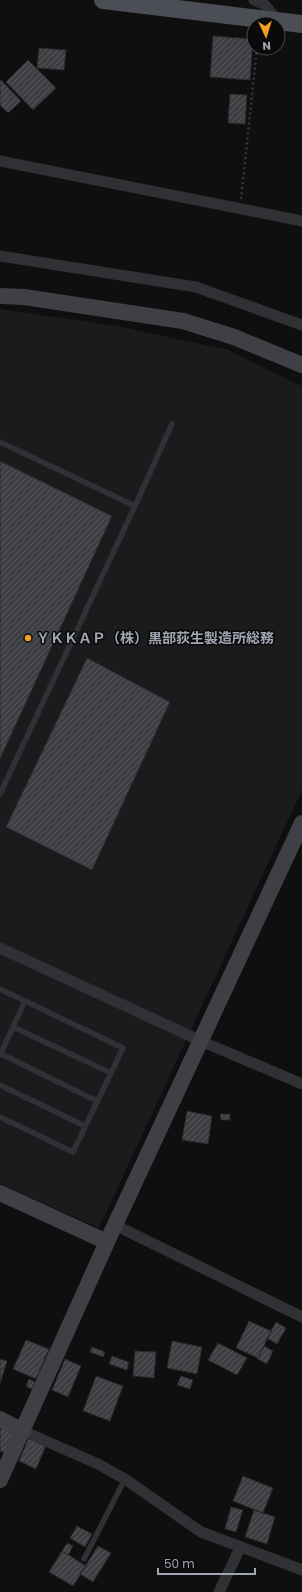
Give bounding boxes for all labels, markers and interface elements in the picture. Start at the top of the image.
north arrow [246,16,286,56]
text: N [262,38,271,54]
place label: ＹＫＫＡＰ（株）黒部荻生製造所総務 [36,628,274,648]
marker: ＹＫＫＡＰ（株）黒部荻生製造所総務 [23,633,33,643]
scale bar [158,1550,255,1576]
text: 50 m [164,1555,195,1572]

